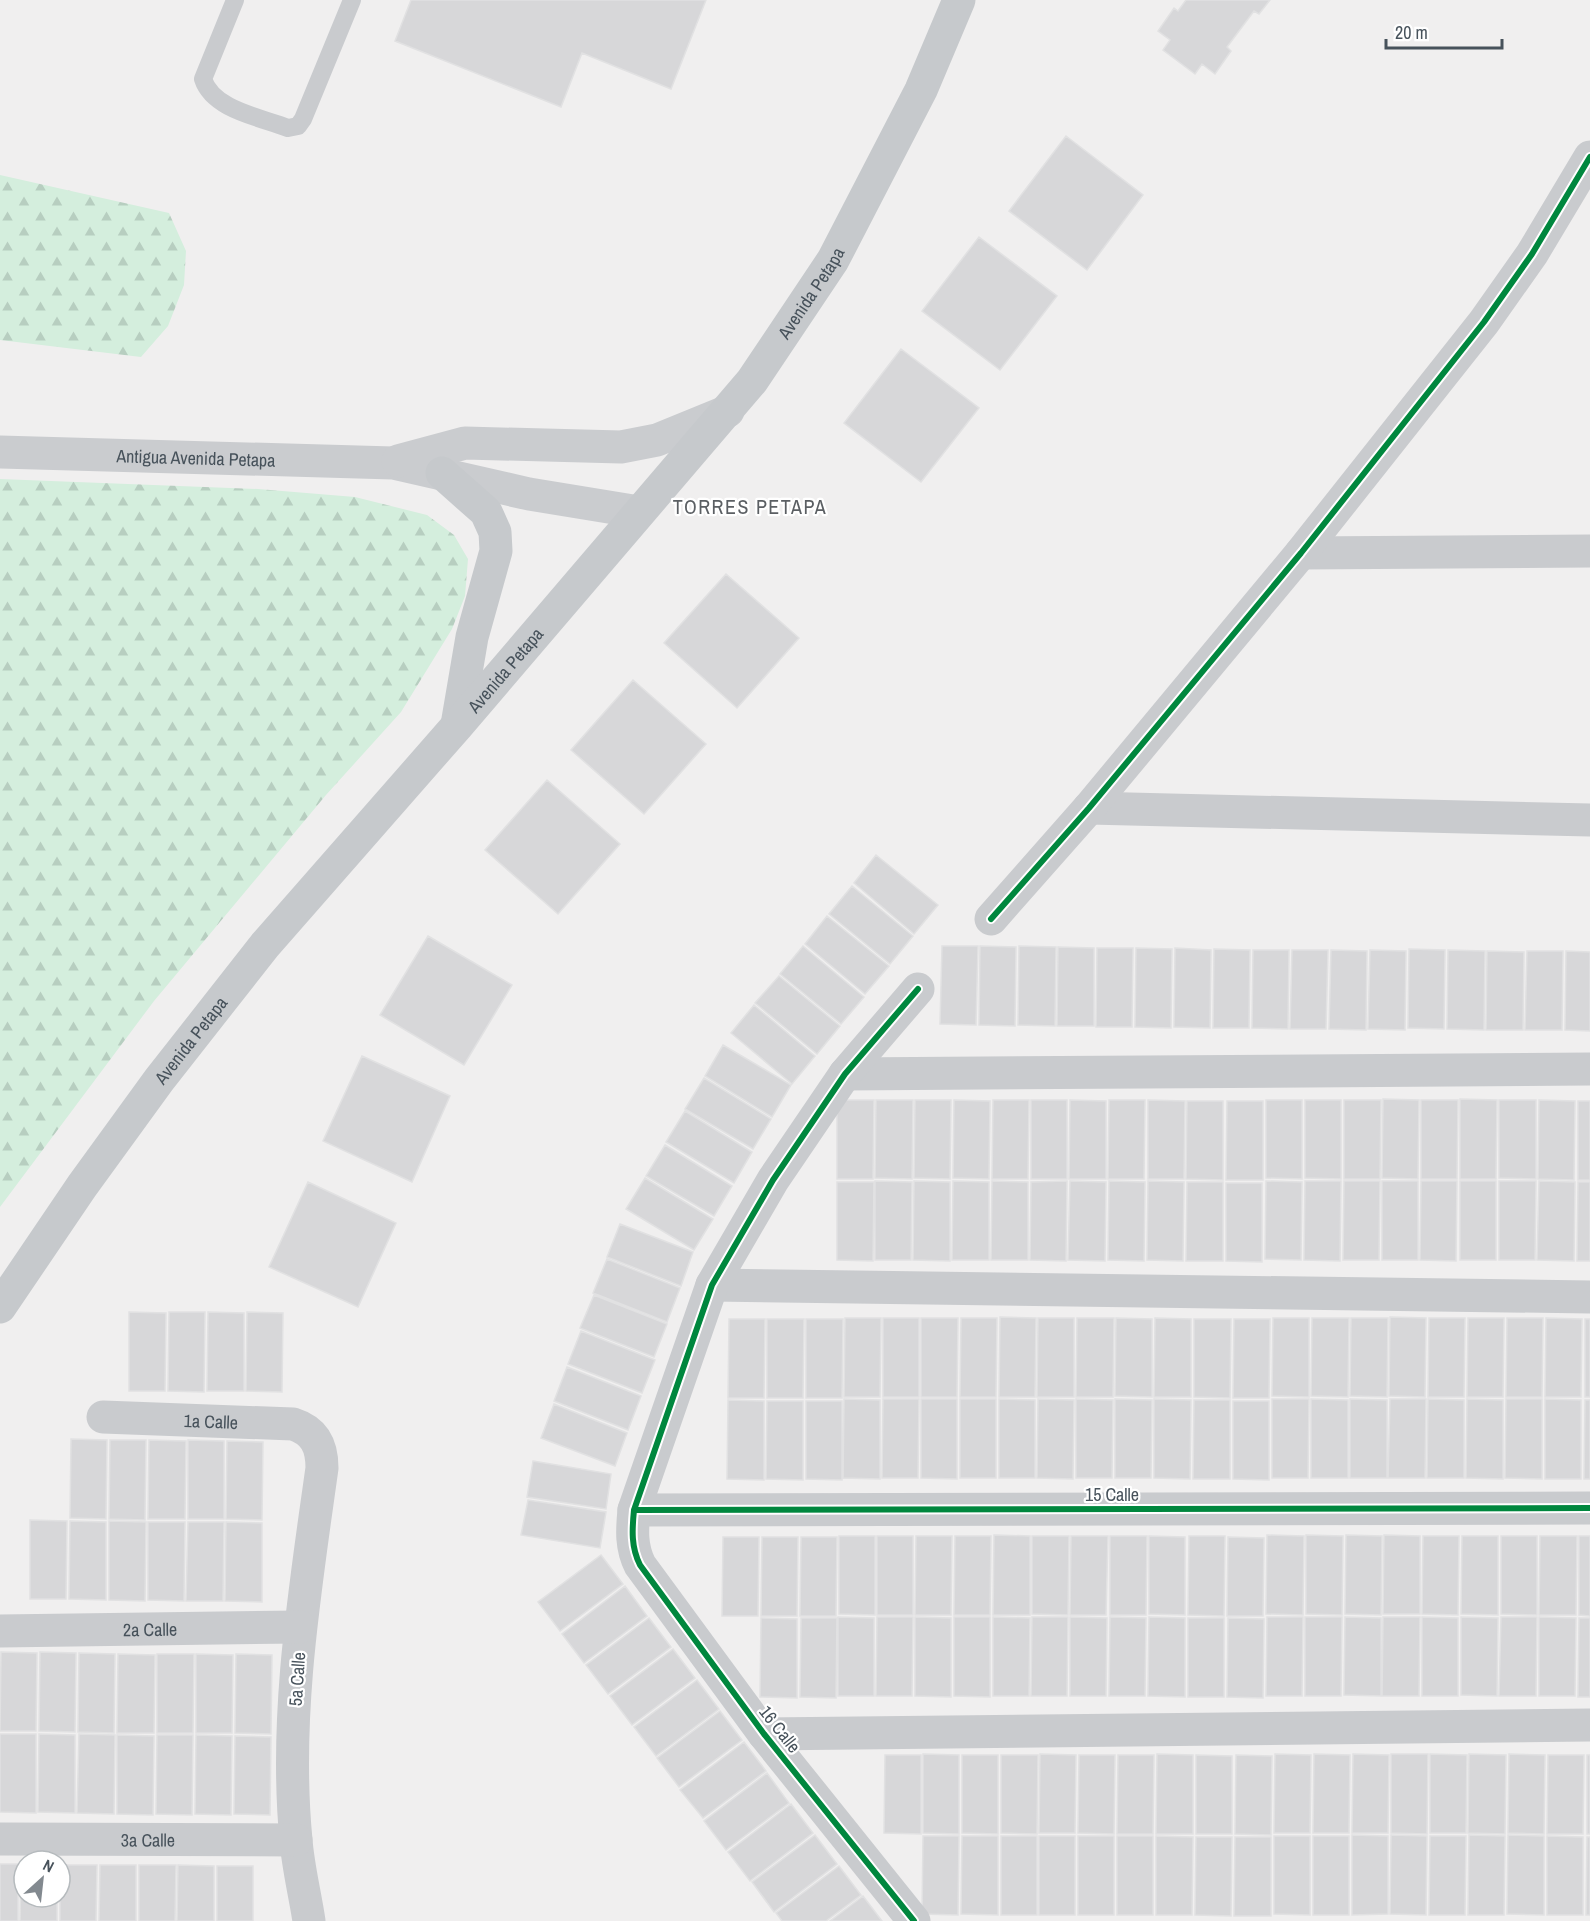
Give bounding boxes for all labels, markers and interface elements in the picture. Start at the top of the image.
scale bar [1386,12,1502,50]
text: 20 m [1395,20,1428,45]
street label: Avenida Petapa [771,243,850,344]
street label: Antigua Avenida Petapa [115,443,276,472]
district label: TORRES PETAPA [673,493,827,520]
street label: Avenida Petapa [461,622,549,719]
street label: Avenida Petapa [148,991,233,1090]
street label: 1a Calle [183,1407,238,1434]
street label: 15 Calle [1085,1482,1139,1507]
street label: 2a Calle [123,1616,177,1642]
street label: 5a Calle [283,1651,311,1707]
street label: 16 Calle [753,1700,807,1758]
street label: 3a Calle [121,1827,175,1852]
north arrow [12,1849,72,1909]
text: N [40,1854,58,1878]

